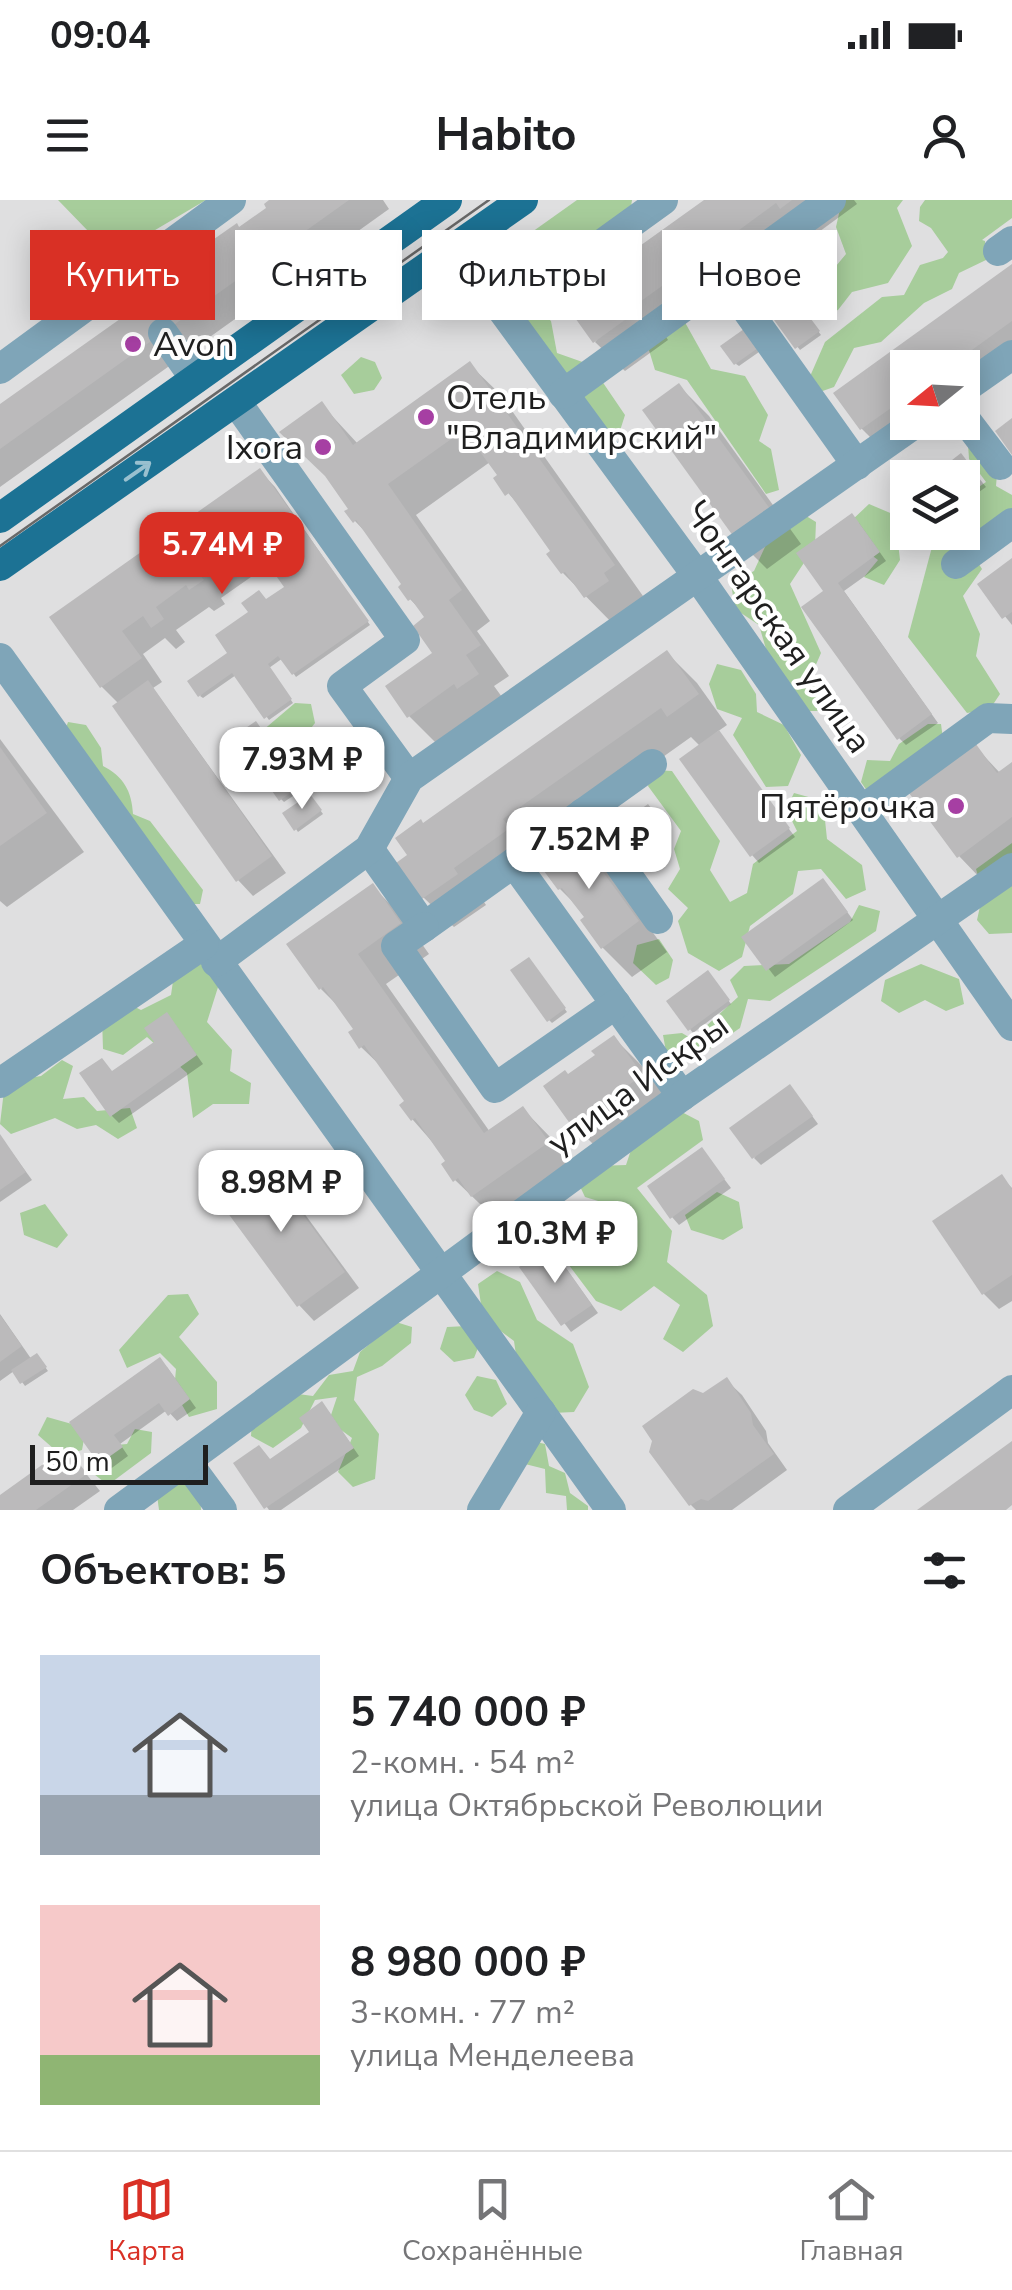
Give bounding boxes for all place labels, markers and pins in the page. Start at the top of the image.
place label: Avon [153,321,235,368]
marker: Avon [122,333,144,355]
place label: Отель "Владимирский" [446,374,717,461]
marker: Отель "Владимирский" [415,406,437,428]
place label: Ixora [226,424,303,471]
marker: Ixora [312,436,334,458]
pin: 5.74M ₽ [130,512,314,597]
pin: 7.93M ₽ [210,727,394,812]
place label: Пятёрочка [759,783,936,830]
marker: Пятёрочка [945,795,967,817]
pin: 7.52M ₽ [497,807,681,892]
pin: 8.98M ₽ [189,1150,373,1235]
pin: 10.3M ₽ [463,1201,647,1286]

